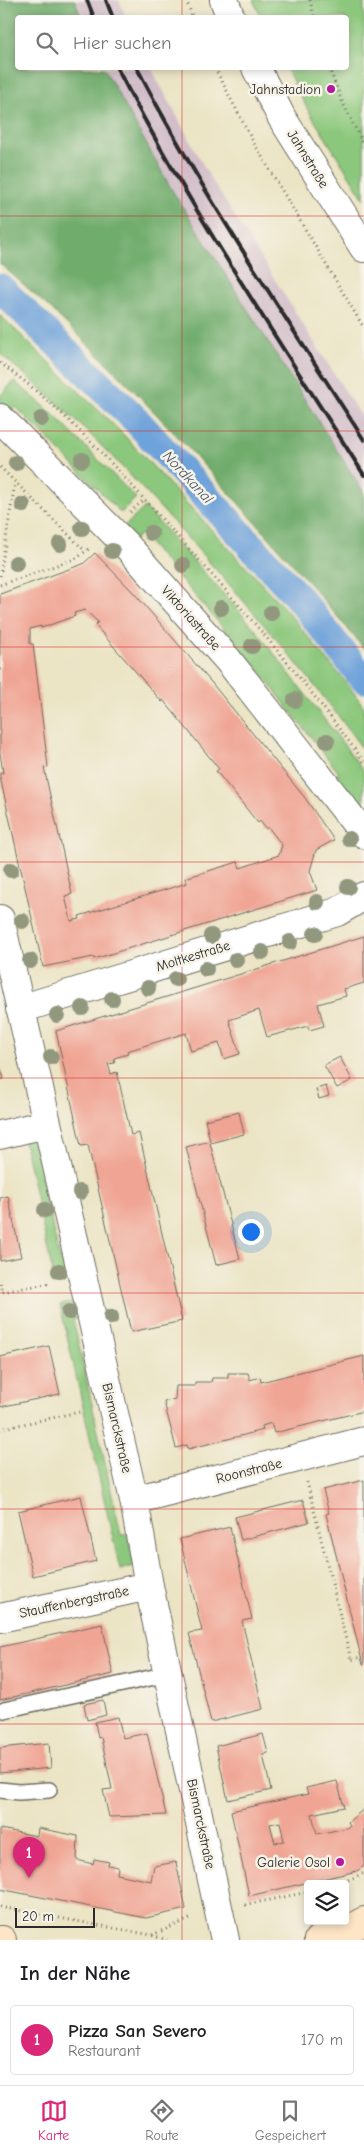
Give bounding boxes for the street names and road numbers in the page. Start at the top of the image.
street label: Jahnstraße [283,127,333,191]
street label: Viktoriastraße [158,582,224,654]
street label: Moltkestraße [154,937,232,975]
street label: Bismarckstraße [98,1381,136,1475]
street label: Roonstraße [214,1455,284,1487]
street label: Stauffenbergstraße [18,1582,130,1622]
street label: Bismarckstraße [183,1777,219,1871]

